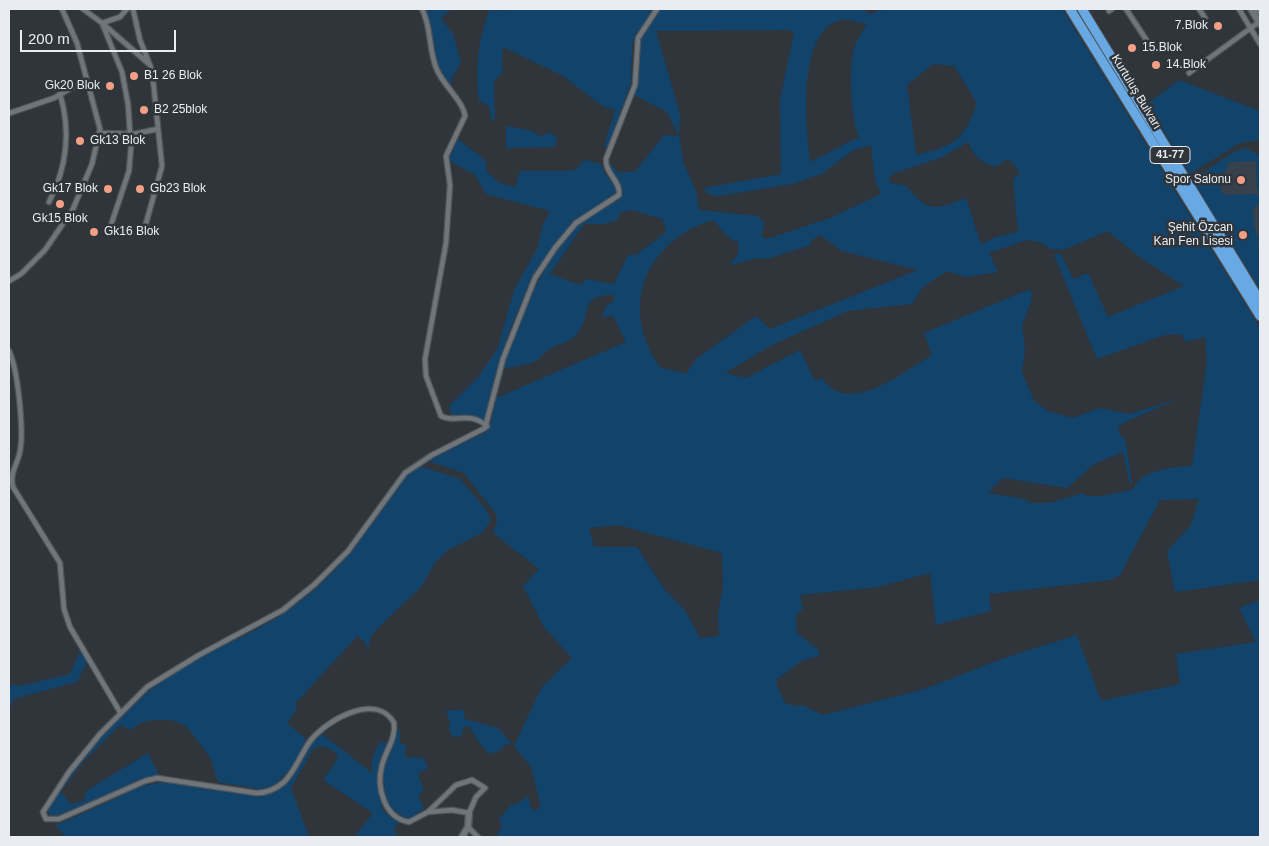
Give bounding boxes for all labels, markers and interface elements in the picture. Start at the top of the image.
place label: 7.Blok [1175,19,1208,33]
scale bar [22,20,179,52]
marker: 7.Blok [1212,20,1224,32]
text: 200 m [28,30,70,47]
place label: 15.Blok [1142,41,1182,55]
marker: 15.Blok [1126,42,1138,54]
street label: Kurtuluş Bulvarı [1108,52,1164,132]
place label: 14.Blok [1166,58,1206,72]
marker: 14.Blok [1150,59,1162,71]
place label: B1 26 Blok [144,69,202,83]
marker: B1 26 Blok [128,70,140,82]
place label: Gk20 Blok [45,79,100,93]
marker: Gk20 Blok [104,80,116,92]
place label: B2 25blok [154,103,207,117]
marker: B2 25blok [138,104,150,116]
place label: Gk13 Blok [90,134,145,148]
marker: Gk13 Blok [74,135,86,147]
road number: 41-77 [1150,146,1190,164]
place label: Spor Salonu [1165,173,1231,187]
marker: Spor Salonu [1235,174,1247,186]
place label: Gk17 Blok [43,182,98,196]
place label: Gb23 Blok [150,182,206,196]
marker: Gk17 Blok [102,183,114,195]
marker: Gb23 Blok [134,183,146,195]
marker: Gk15 Blok [54,198,66,210]
place label: Gk15 Blok [32,212,88,226]
place label: Şehit Özcan Kan Fen Lisesi [1154,221,1233,249]
place label: Gk16 Blok [104,225,159,239]
marker: Gk16 Blok [88,226,100,238]
marker: Şehit Özcan Kan Fen Lisesi [1237,229,1249,241]

